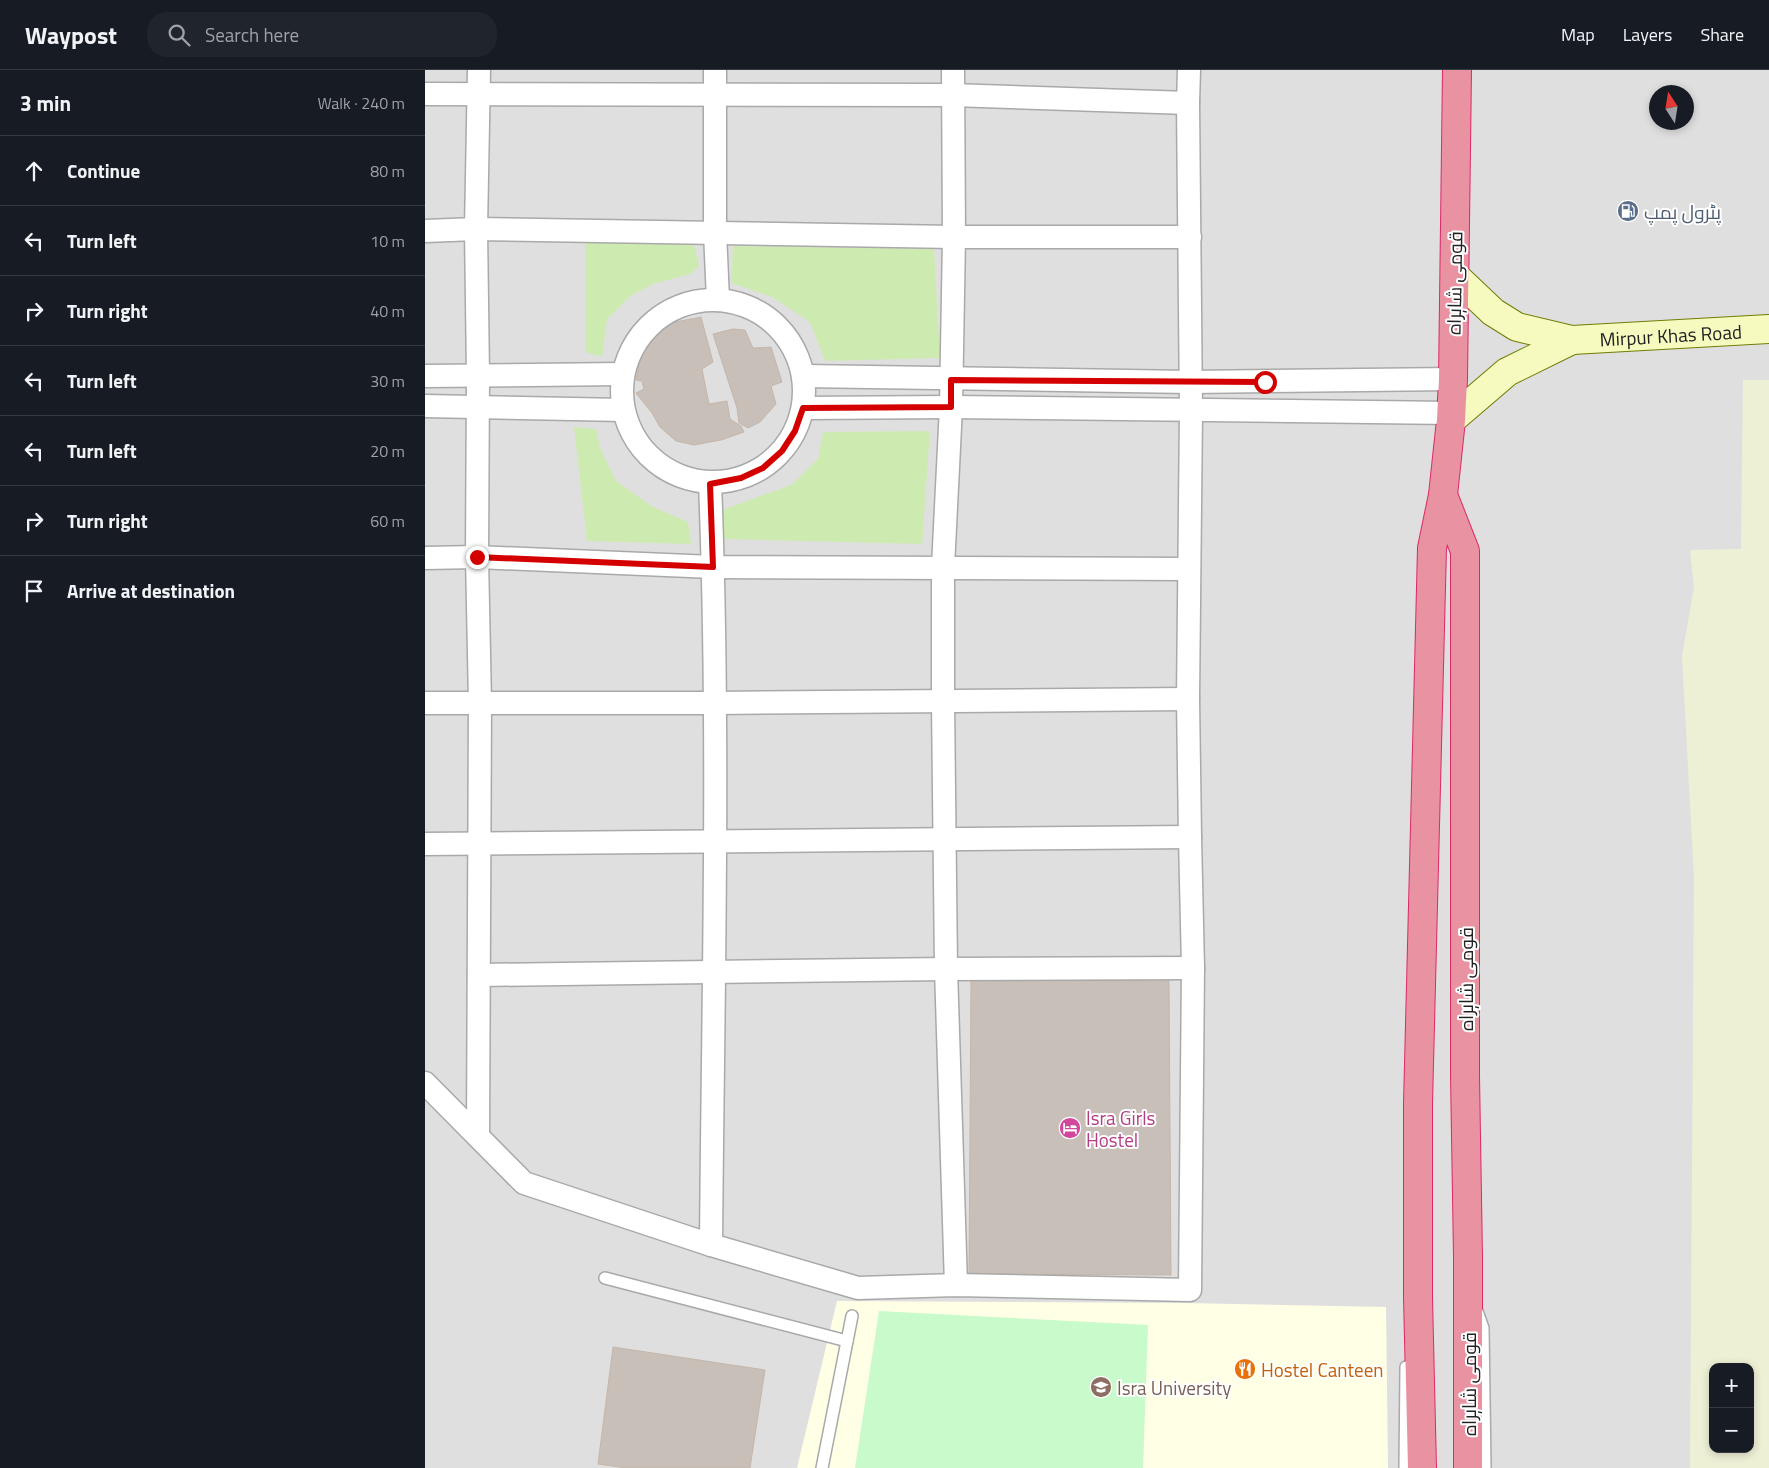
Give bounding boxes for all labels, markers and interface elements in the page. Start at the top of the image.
search box [147,12,497,57]
text: Waypost [25,17,117,53]
text: Search here [205,20,299,49]
icon: search [165,21,193,49]
text: Map [1561,21,1595,48]
text: Layers [1623,21,1672,48]
text: Share [1700,21,1744,48]
north arrow [1649,85,1694,130]
text: 3 min [20,87,71,119]
text: Walk · 240 m [317,91,405,115]
text: Continue [67,156,140,185]
icon: ahead [20,157,48,185]
text: 80 m [370,159,405,183]
place label: پٹرول پمپ [1644,197,1721,226]
fuel station icon: پٹرول پمپ [1616,199,1640,223]
text: Turn left [67,226,137,255]
icon: left [20,227,48,255]
text: 10 m [370,229,405,253]
street label: قومی شاہراہ [1439,231,1469,335]
text: Turn right [67,296,148,325]
icon: right [20,297,48,325]
text: 40 m [370,299,405,323]
street label: Mirpur Khas Road [1599,316,1743,353]
text: Turn left [67,366,137,395]
icon: left [20,367,48,395]
text: 30 m [370,369,405,393]
route start [1254,371,1277,394]
text: Turn left [67,436,137,465]
icon: left [20,437,48,465]
text: 20 m [370,439,405,463]
text: Turn right [67,506,148,535]
icon: right [20,507,48,535]
text: 60 m [370,509,405,533]
route end [466,546,489,569]
text: Arrive at destination [67,576,235,605]
icon: arrive [20,577,48,605]
street label: قومی شاہراہ [1451,927,1480,1031]
place label: Isra Girls Hostel [1086,1103,1156,1154]
hotel icon: Isra Girls Hostel [1058,1116,1082,1140]
street label: قومی شاہراہ [1454,1332,1483,1436]
place label: Hostel Canteen [1261,1355,1384,1384]
restaurant icon: Hostel Canteen [1233,1357,1257,1381]
map controls [1709,1363,1754,1453]
button: + [1709,1363,1754,1408]
place label: Isra University [1117,1373,1231,1402]
school or university icon: Isra University [1089,1375,1113,1399]
button: − [1709,1408,1754,1453]

